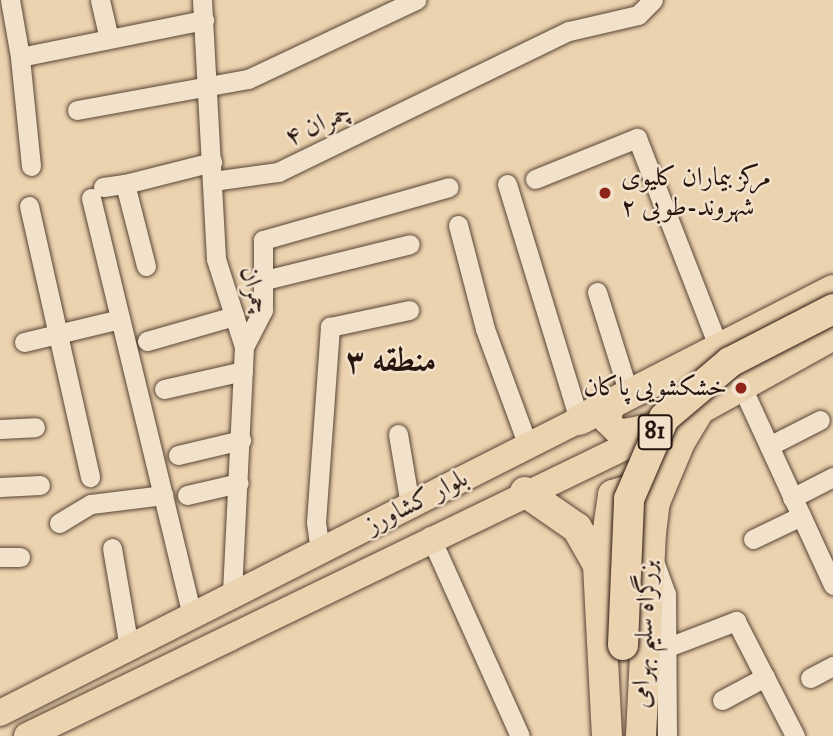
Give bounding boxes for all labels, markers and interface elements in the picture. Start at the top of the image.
street label: چمران ۴ [280,97,356,153]
place label: مرکز بیماران کلیوی شهروند-طوبی ۲ [621,162,771,224]
marker: مرکز بیماران کلیوی شهروند-طوبی ۲ [595,183,615,203]
street label: چمران [232,262,276,318]
district label: منطقه ۳ [346,342,436,382]
place label: خشکشویی پاکان [583,372,727,404]
marker: خشکشویی پاکان [733,380,749,396]
road number: 81 [638,412,672,452]
street label: بلوار کشاورز [361,463,473,541]
street label: بزرگراه سلیم بهرامی [626,559,664,709]

